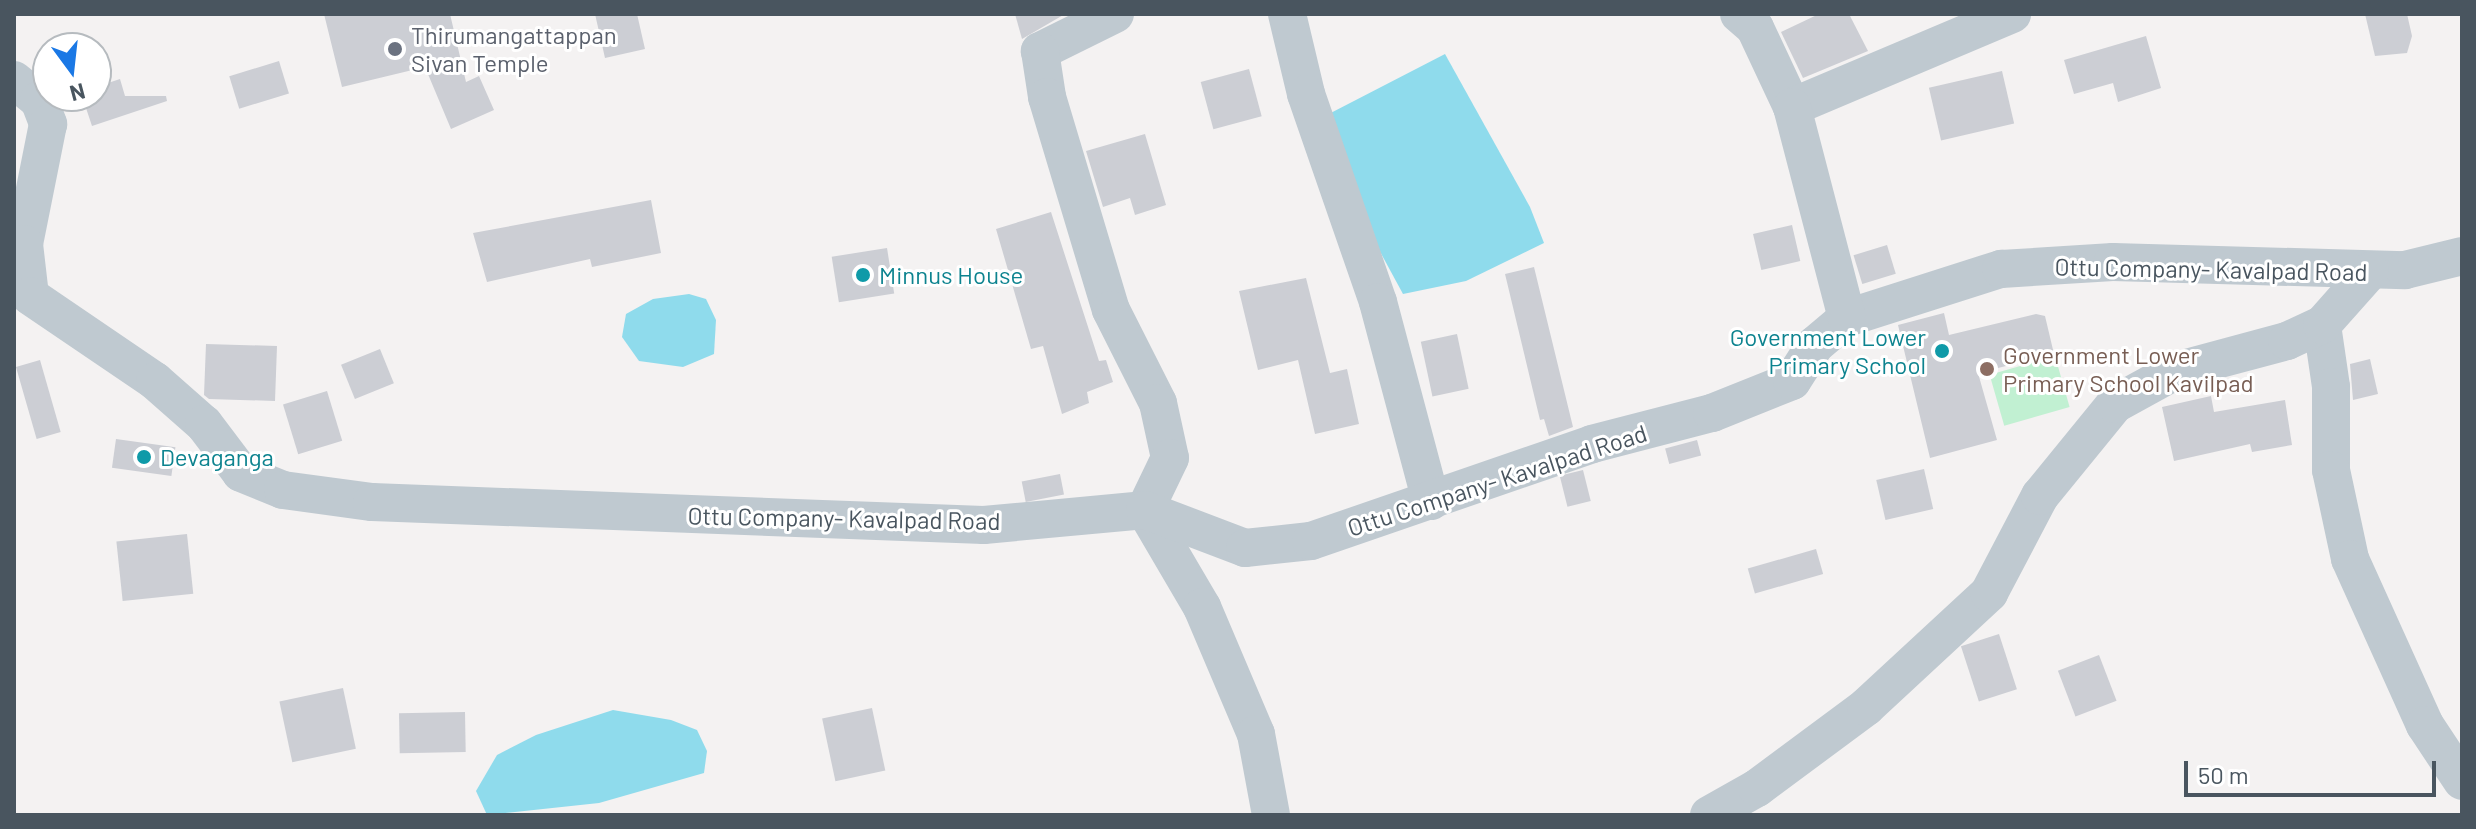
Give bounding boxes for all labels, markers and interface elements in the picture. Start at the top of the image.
place label: Thirumangattappan Sivan Temple [411,21,617,77]
north arrow [32,32,112,112]
marker: Thirumangattappan Sivan Temple [386,40,404,58]
text: N [67,79,88,108]
street label: Ottu Company- Kavalpad Road [2054,252,2368,286]
place label: Minnus House [879,261,1023,289]
marker: Minnus House [854,266,872,284]
place label: Government Lower Primary School [1730,323,1926,379]
place label: Government Lower Primary School Kavilpad [2003,341,2254,397]
marker: Government Lower Primary School [1933,342,1951,360]
marker: Government Lower Primary School Kavilpad [1978,360,1996,378]
street label: Ottu Company- Kavalpad Road [1344,418,1650,542]
place label: Devaganga [160,443,274,471]
marker: Devaganga [135,448,153,466]
street label: Ottu Company- Kavalpad Road [687,501,1001,535]
scale bar [2188,745,2440,795]
text: 50 m [2198,760,2249,789]

